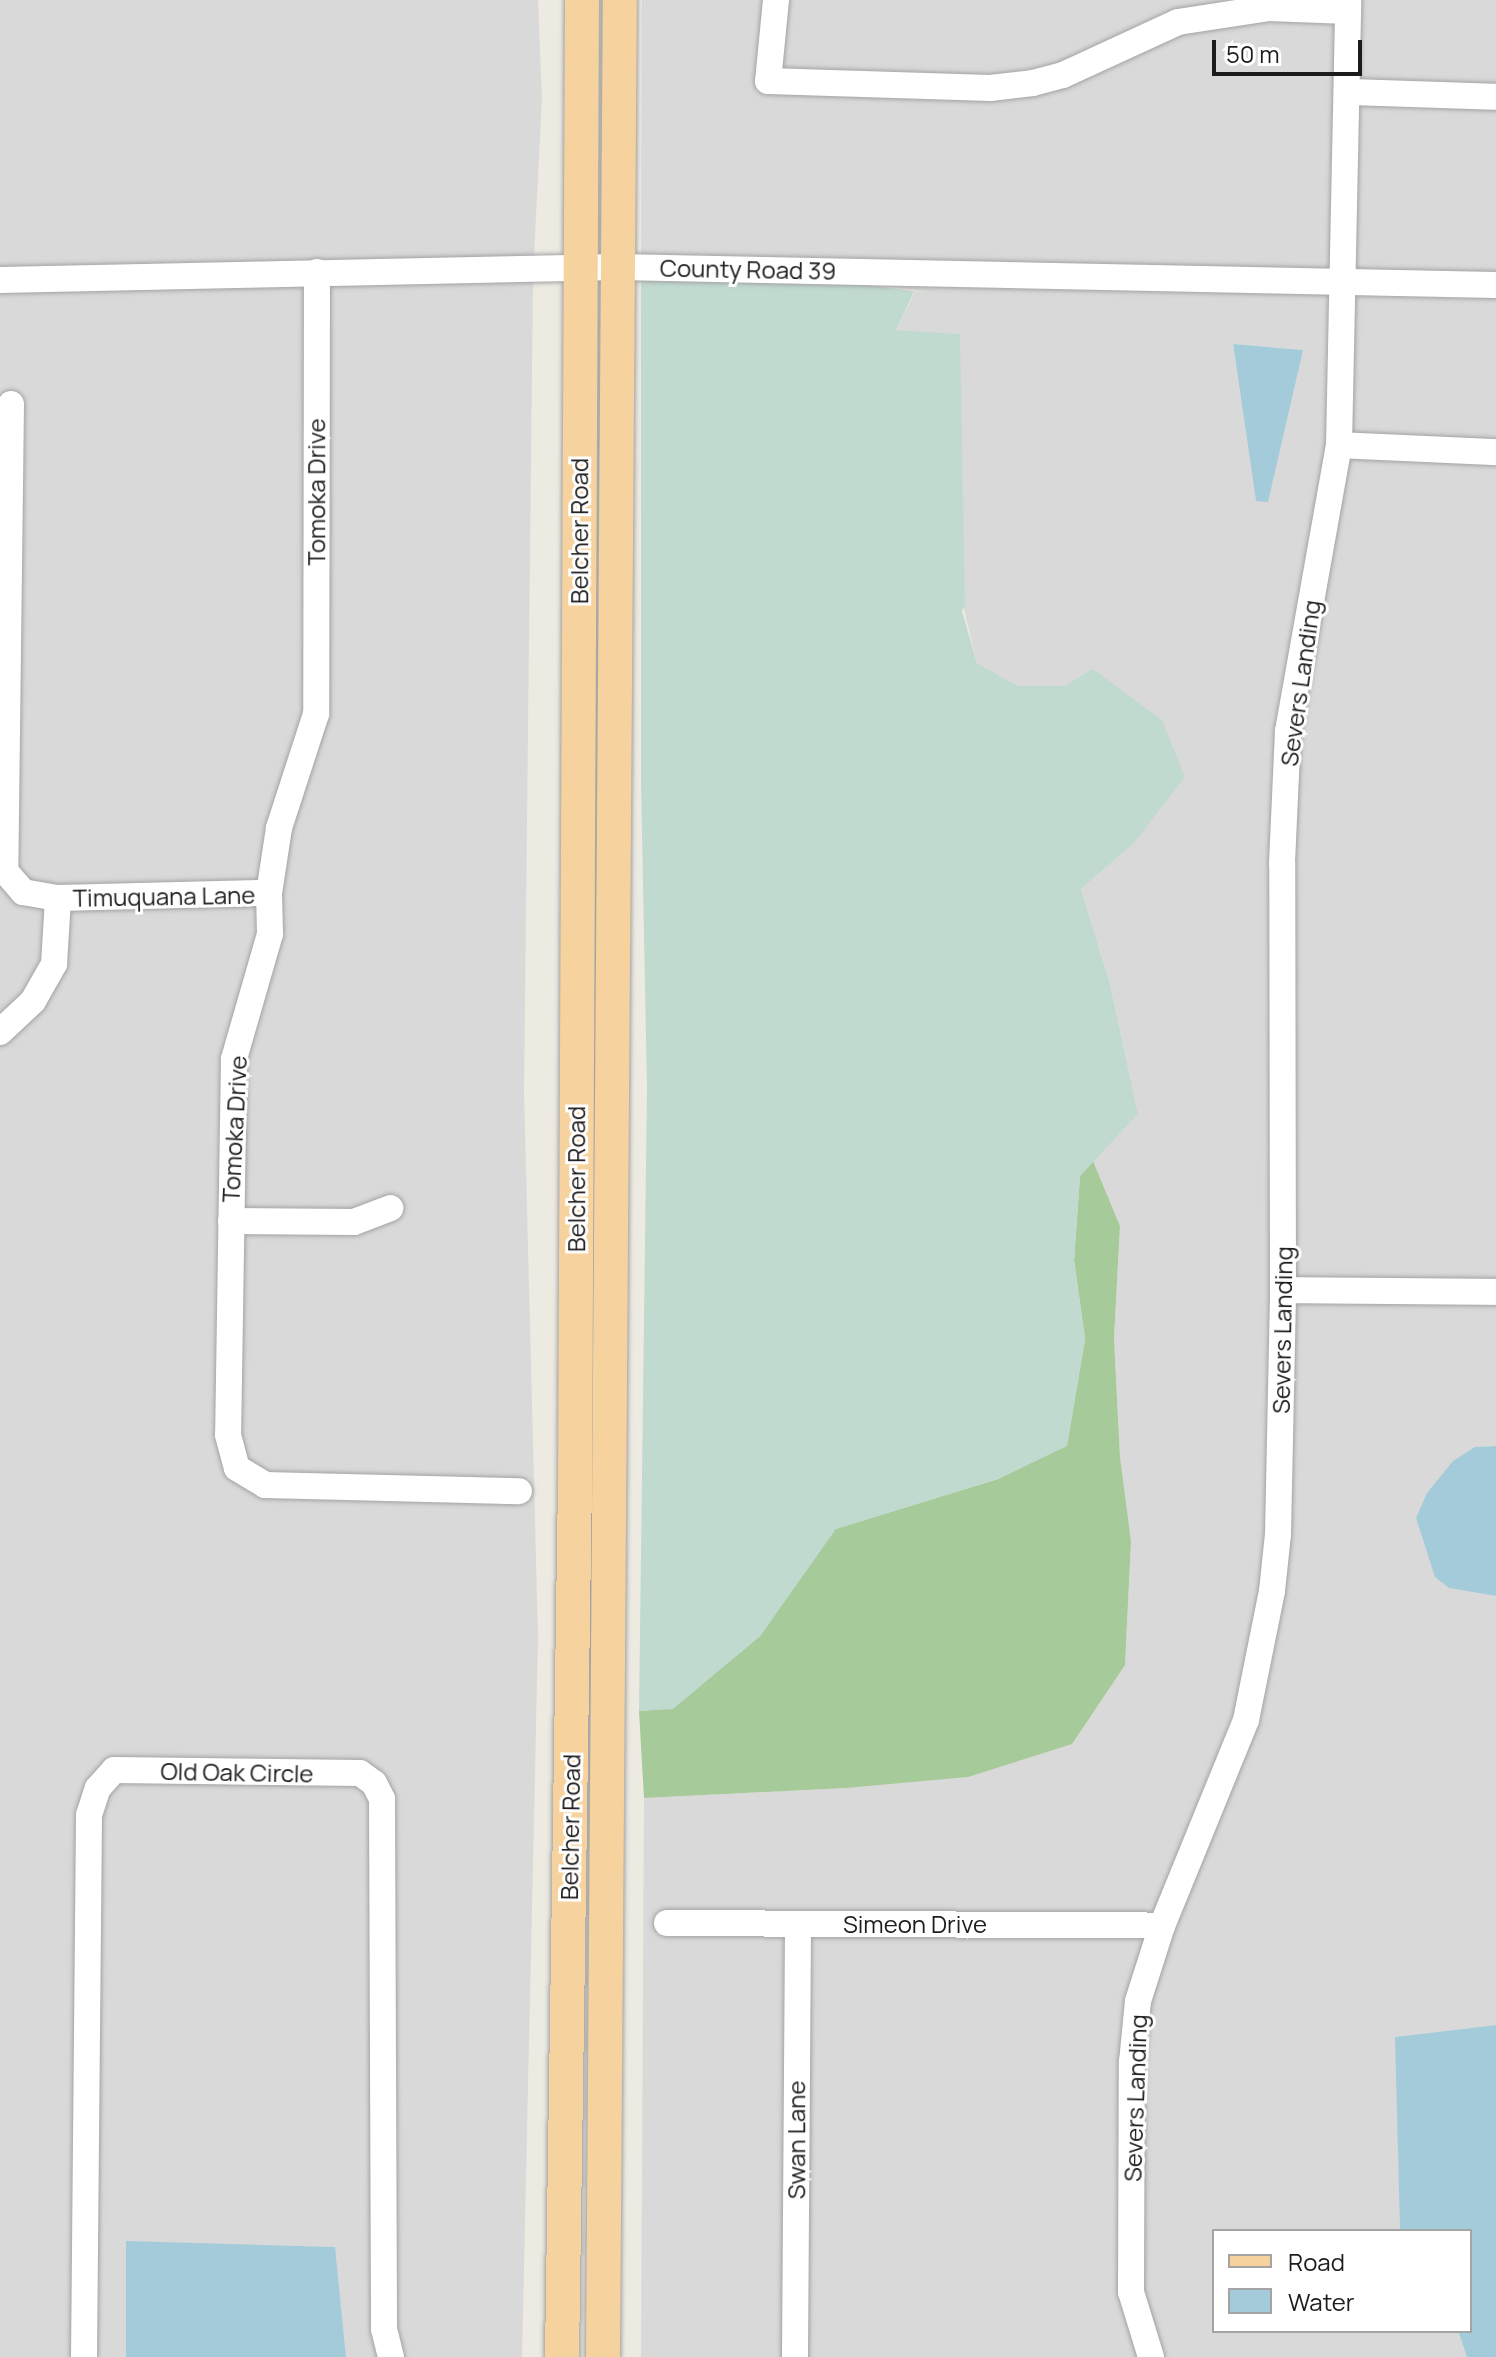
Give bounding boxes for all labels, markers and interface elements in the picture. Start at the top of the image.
scale bar [1216,24,1366,74]
text: 50 m [1226,37,1280,70]
street label: County Road 39 [660,253,836,285]
street label: Tomoka Drive [302,418,330,566]
street label: Belcher Road [565,458,593,604]
street label: Severs Landing [1274,598,1326,768]
street label: Timuquana Lane [73,880,255,912]
street label: Tomoka Drive [216,1055,252,1203]
street label: Belcher Road [562,1106,590,1252]
street label: Severs Landing [1266,1246,1298,1414]
street label: Belcher Road [554,1754,586,1900]
street label: Old Oak Circle [160,1756,314,1788]
street label: Simeon Drive [843,1910,987,1938]
street label: Severs Landing [1118,2014,1152,2182]
street label: Swan Lane [782,2081,810,2199]
legend [1212,2229,1472,2333]
text: Road [1288,2245,1345,2278]
text: Water [1288,2285,1355,2318]

